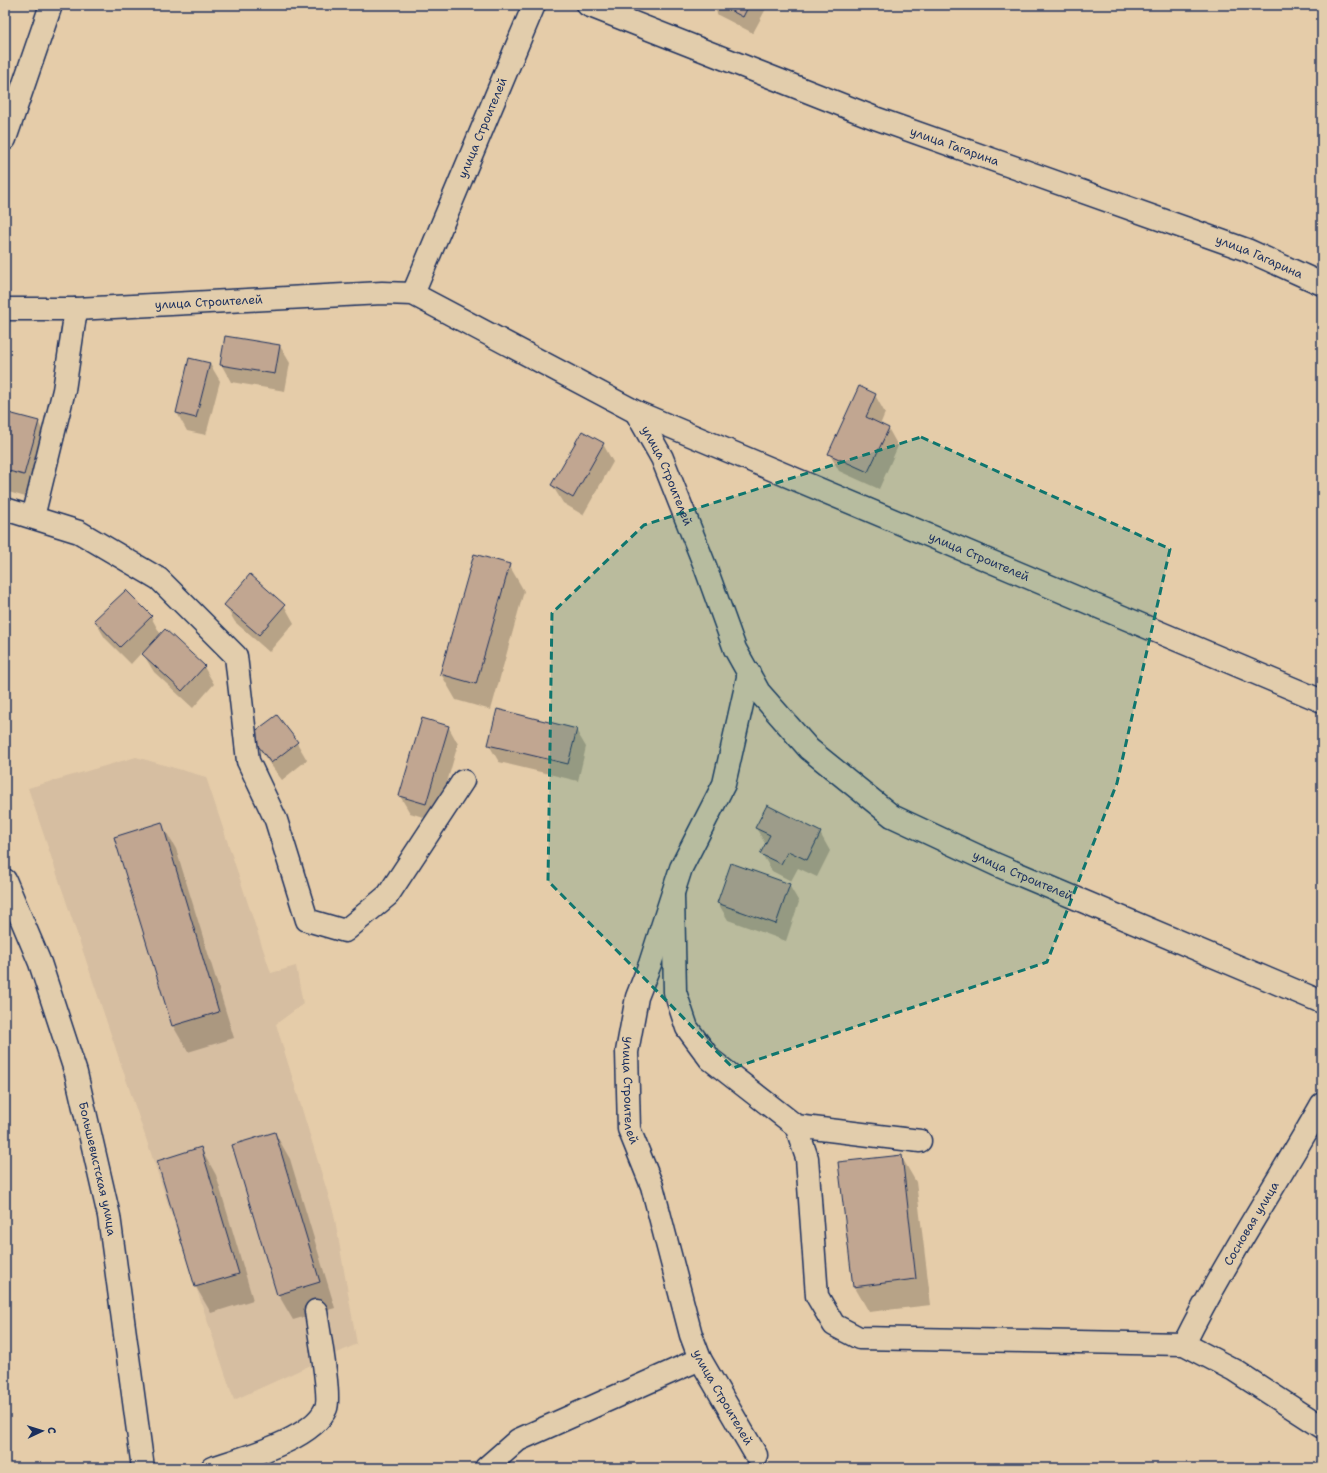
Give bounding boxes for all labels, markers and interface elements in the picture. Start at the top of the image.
street label: улица Строителей [454,75,511,181]
street label: улица Гагарина [908,123,1002,170]
street label: улица Гагарина [1213,231,1306,283]
street label: улица Строителей [154,291,263,313]
street label: улица Строителей [637,423,696,528]
street label: улица Строителей [926,528,1032,585]
street label: улица Строителей [970,847,1076,904]
street label: улица Строителей [619,1035,642,1147]
street label: Большевистская улица [75,1100,120,1237]
street label: Сосновая улица [1220,1178,1283,1269]
street label: улица Строителей [689,1347,757,1448]
north arrow [22,1411,62,1451]
text: С [44,1426,59,1434]

